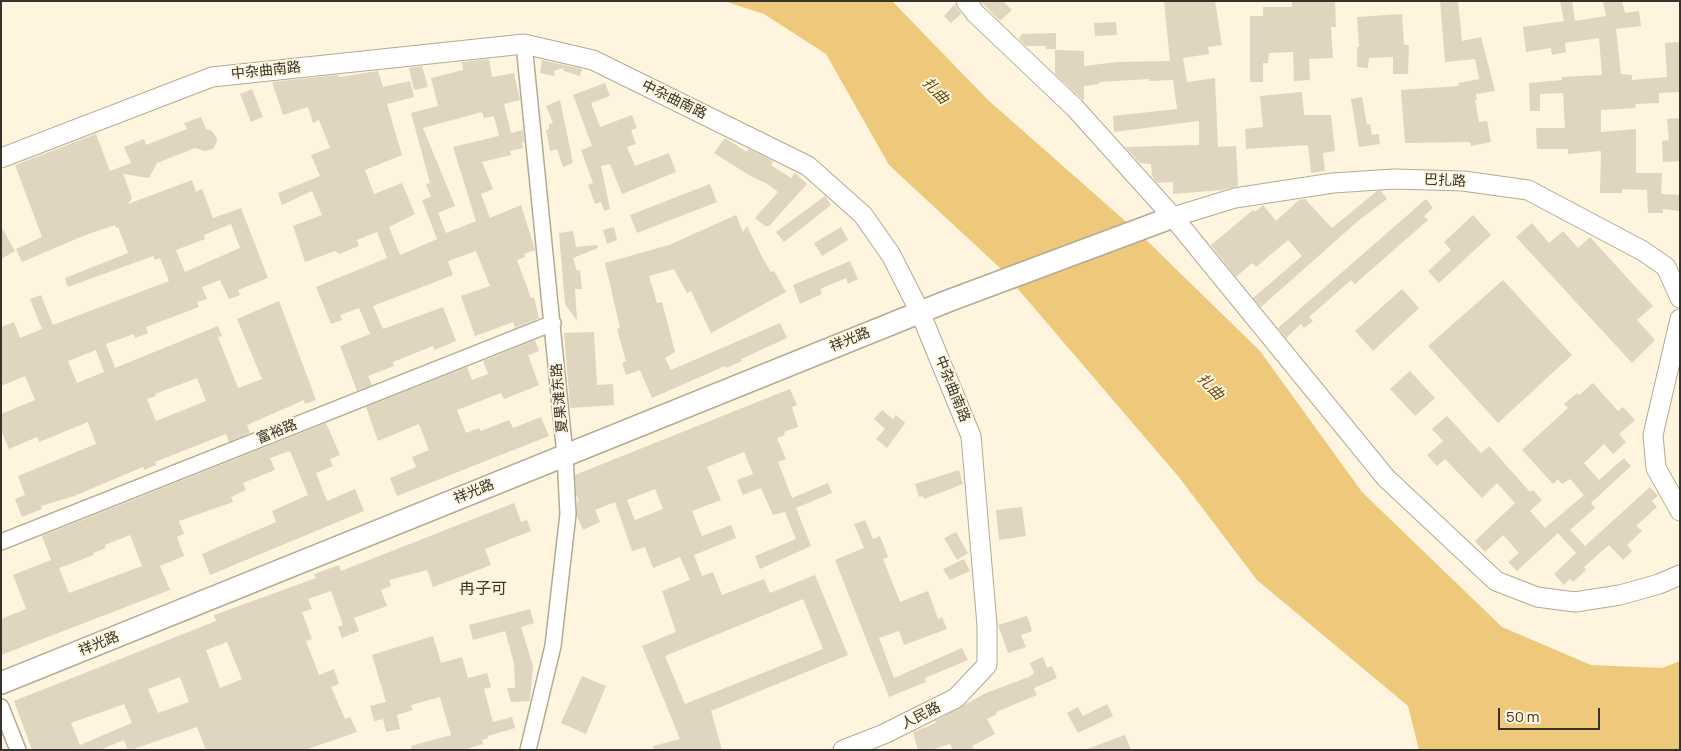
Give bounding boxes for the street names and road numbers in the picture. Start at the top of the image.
street label: 中杂曲南路 [230,59,302,83]
street label: 中杂曲南路 [639,77,709,123]
street label: 巴扎路 [1424,172,1466,190]
street label: 祥光路 [827,324,873,356]
street label: 中杂曲南路 [931,353,973,425]
street label: 夏果滩东路 [549,362,571,434]
street label: 富裕路 [254,416,300,448]
street label: 祥光路 [451,476,497,508]
street label: 祥光路 [76,628,122,660]
street label: 人民路 [898,699,944,733]

